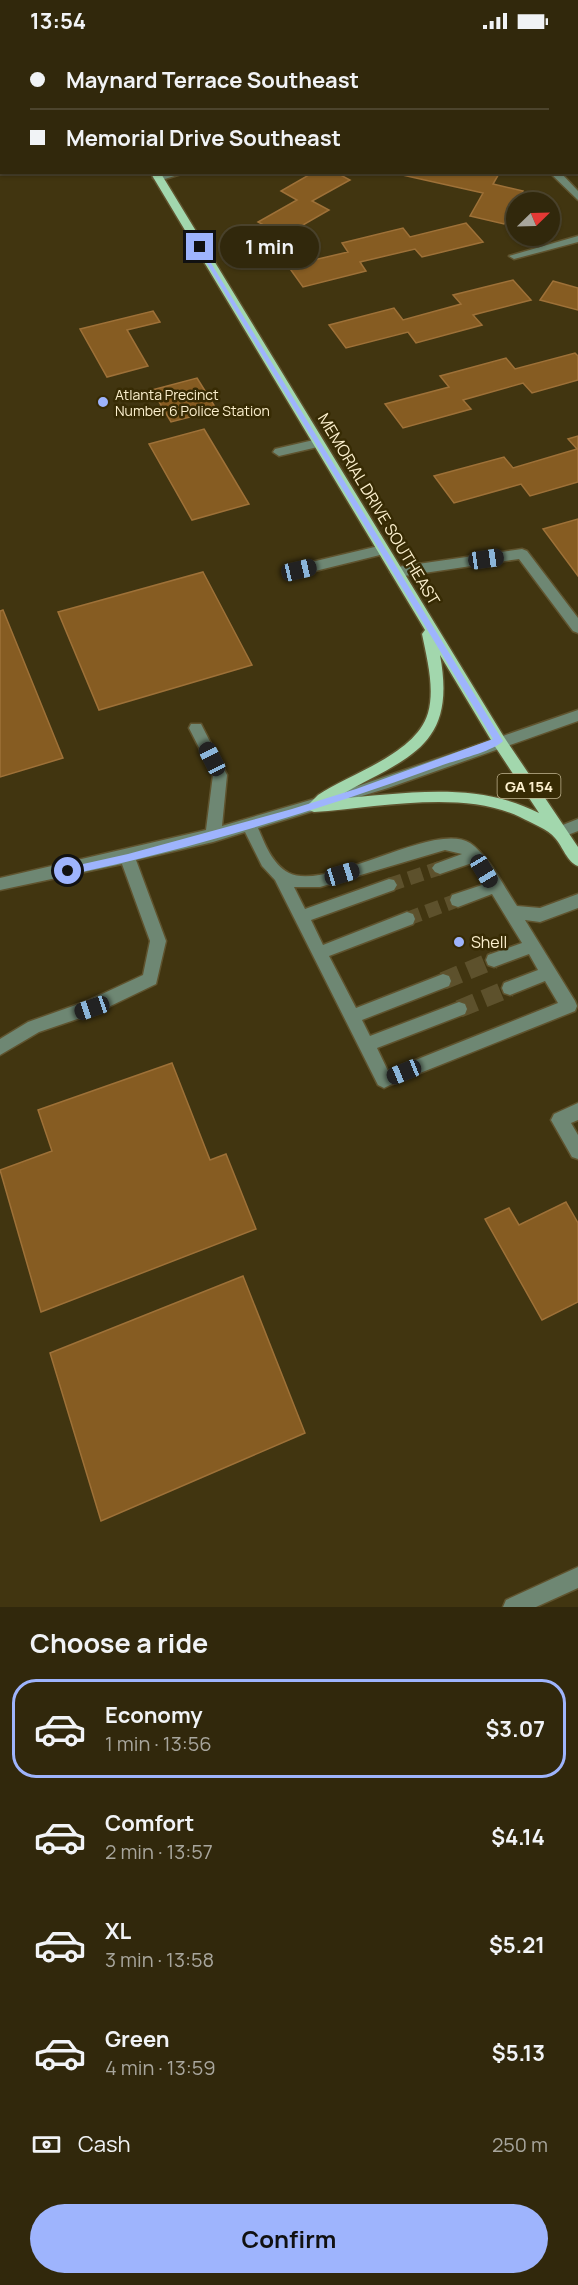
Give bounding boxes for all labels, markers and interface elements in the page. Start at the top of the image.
text: 13:54 [30,6,86,36]
text: Maynard Terrace Southeast [66,65,359,95]
text: Memorial Drive Southeast [66,123,341,153]
north arrow [506,192,560,246]
map controls [506,192,560,246]
callout: 1 min [221,226,320,268]
route end [186,233,213,260]
text: 1 min [245,233,294,260]
place label: Atlanta Precinct Number 6 Police Station [115,385,270,420]
marker: Atlanta Precinct Number 6 Police Station [96,395,110,409]
street label: MEMORIAL DRIVE SOUTHEAST [313,409,445,609]
car [467,548,505,570]
car [279,557,319,583]
car [196,739,228,779]
road number: GA 154 [498,774,560,798]
car [467,851,501,891]
route start [54,857,81,884]
car [322,860,362,888]
place label: Shell [471,931,507,953]
marker: Shell [452,935,466,949]
car [72,994,112,1022]
car [384,1057,424,1087]
text: Choose a ride [30,1624,208,1661]
text: Economy [105,1700,203,1730]
icon: car [33,1702,87,1756]
text: $3.07 [486,1714,545,1744]
text: 1 min · 13:56 [105,1730,212,1757]
text: Comfort [105,1808,194,1838]
icon: car [33,1810,87,1864]
text: $4.14 [491,1822,545,1852]
text: 2 min · 13:57 [105,1838,213,1865]
text: XL [105,1916,131,1946]
icon: car [33,1918,87,1972]
text: $5.21 [489,1930,545,1960]
text: 3 min · 13:58 [105,1946,214,1973]
text: Green [105,2024,170,2054]
icon: car [33,2026,87,2080]
text: $5.13 [492,2038,545,2068]
text: 4 min · 13:59 [105,2054,216,2081]
icon: cash [30,2128,63,2161]
text: Cash [78,2129,131,2159]
text: 250 m [492,2131,548,2158]
button: Confirm [30,2204,548,2273]

